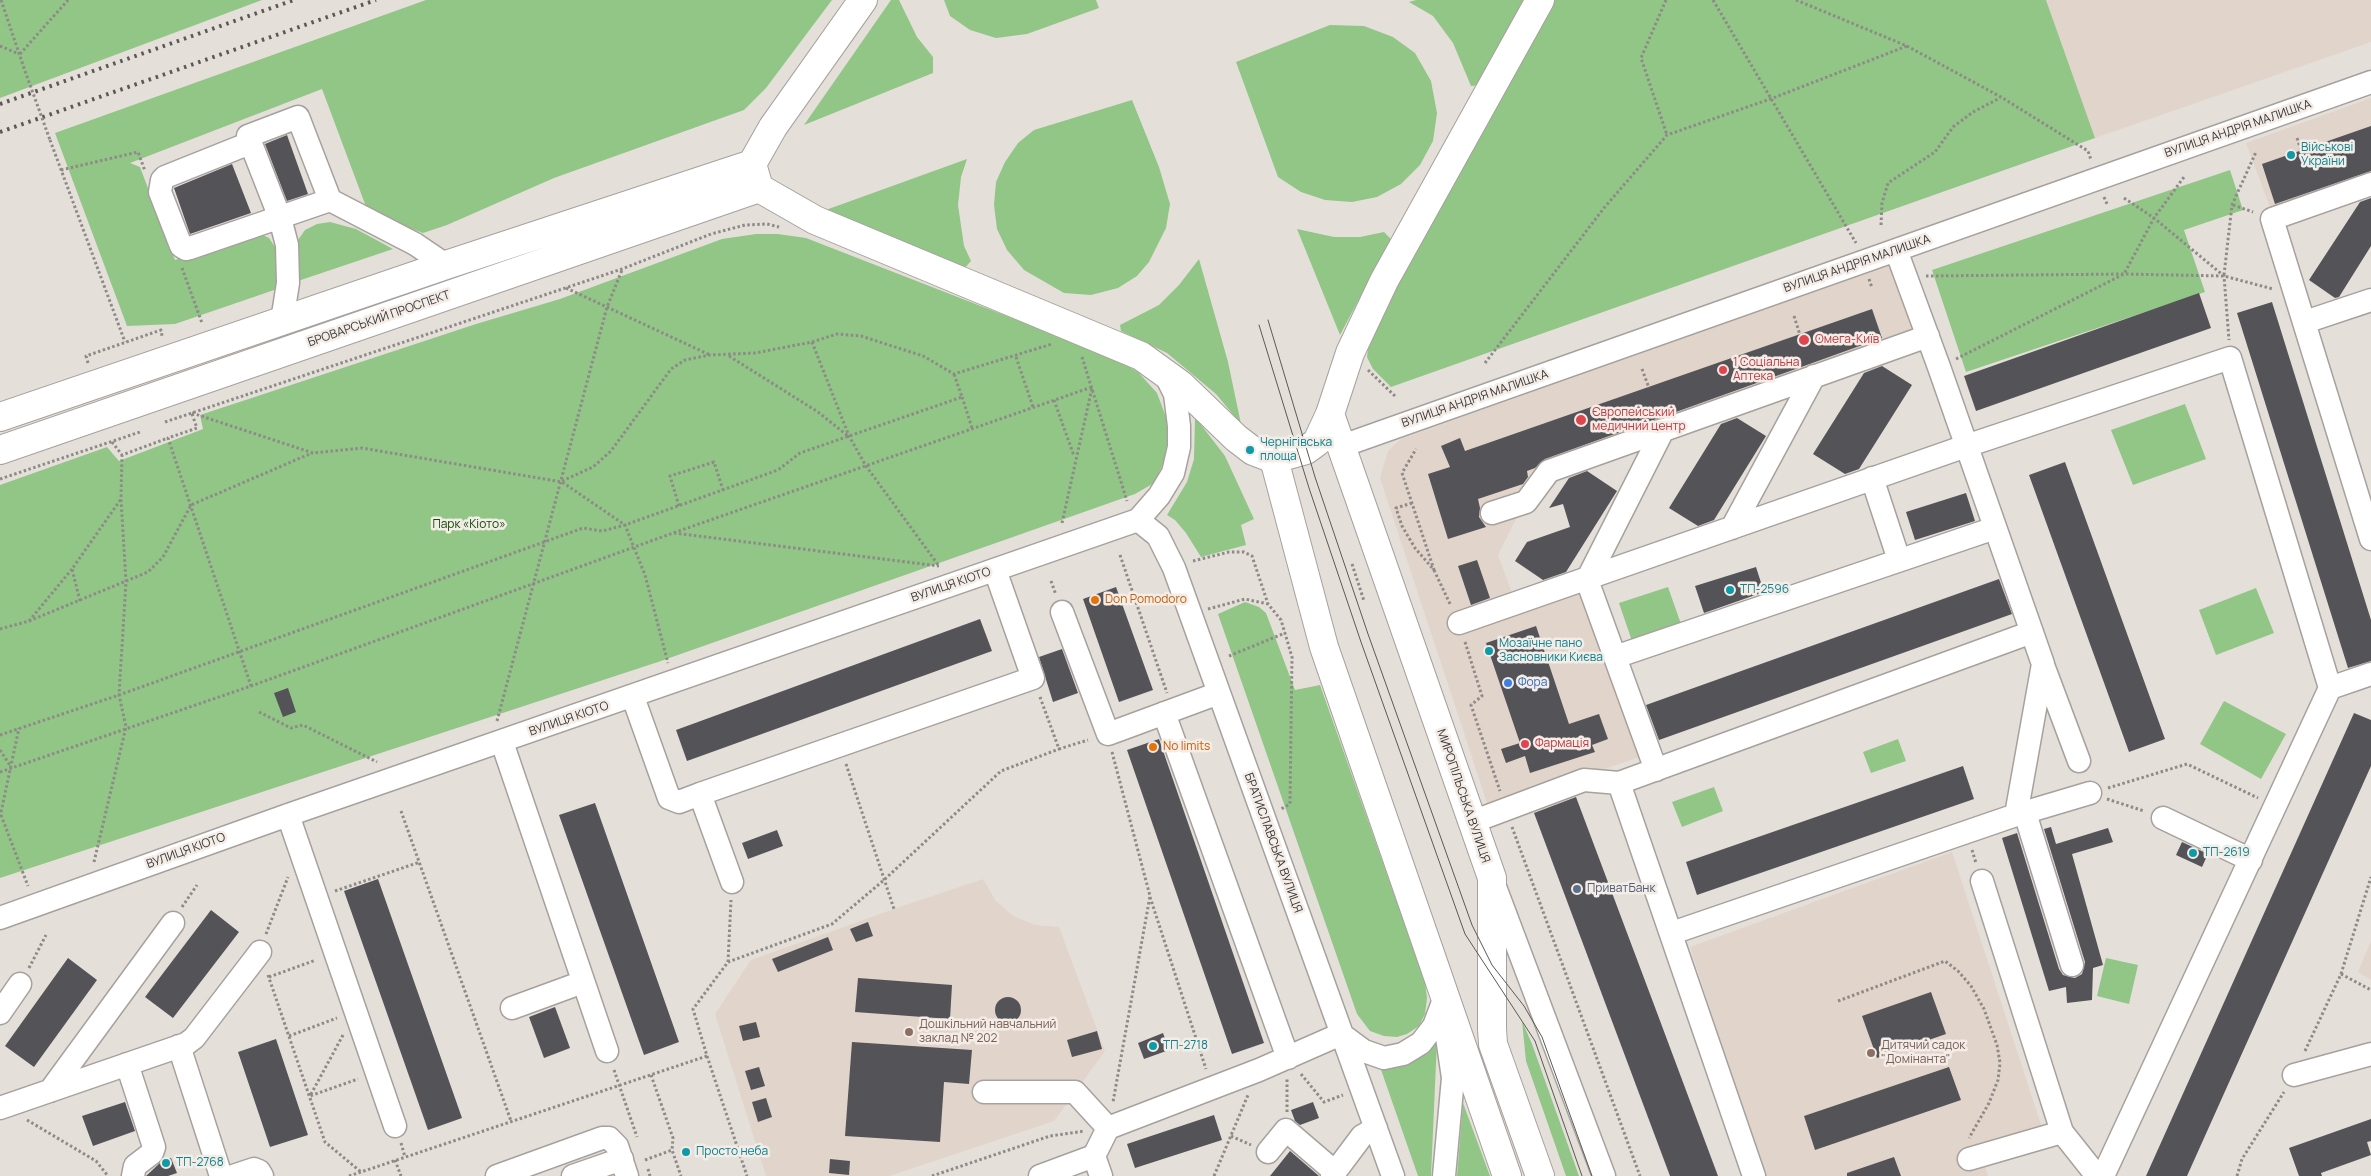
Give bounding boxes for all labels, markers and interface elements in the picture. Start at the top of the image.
street label: ВУЛИЦЯ АНДРІЯ МАЛИШКА [2163,97,2313,161]
place label: Військові України [2301,141,2353,169]
marker: Військові України [2285,149,2297,161]
street label: ВУЛИЦЯ АНДРІЯ МАЛИШКА [1782,232,1932,296]
street label: БРОВАРСЬКИЙ ПРОСПЕКТ [306,288,452,350]
marker: Омега-Київ [1797,333,1811,347]
place label: Омега-Київ [1815,333,1879,347]
place label: 1 Соціальна Аптека [1733,356,1800,384]
marker: 1 Соціальна Аптека [1717,364,1729,376]
street label: ВУЛИЦЯ АНДРІЯ МАЛИШКА [1400,367,1550,431]
place label: Європейський медичний центр [1592,406,1686,434]
marker: Європейський медичний центр [1574,413,1588,427]
place label: Чернігівська площа [1260,436,1332,464]
marker: Чернігівська площа [1244,444,1256,456]
park label: Парк «Кіото» [432,518,506,532]
street label: ВУЛИЦЯ КІОТО [909,565,993,605]
place label: ТП-2596 [1740,583,1789,597]
marker: ТП-2596 [1724,584,1736,596]
place label: Don Pomodoro [1105,593,1187,607]
marker: Don Pomodoro [1089,594,1101,606]
place label: Мозаїчне пано Засновники Києва [1499,637,1603,665]
marker: Мозаїчне пано Засновники Києва [1483,645,1495,657]
place label: Фора [1518,676,1547,690]
marker: Фора [1502,677,1514,689]
street label: ВУЛИЦЯ КІОТО [527,699,611,739]
street label: МИРОПІЛЬСЬКА ВУЛИЦЯ [1433,727,1493,865]
place label: Фармація [1535,737,1589,751]
marker: Фармація [1519,738,1531,750]
place label: No limits [1163,740,1210,754]
marker: No limits [1147,741,1159,753]
street label: БРАТИСЛАВСЬКА ВУЛИЦЯ [1241,771,1305,915]
street label: ВУЛИЦЯ КІОТО [145,830,227,872]
place label: ТП-2619 [2203,846,2250,860]
marker: ТП-2619 [2187,847,2199,859]
place label: ПриватБанк [1587,882,1655,896]
marker: ПриватБанк [1571,883,1583,895]
place label: Дошкільний навчальний заклад № 202 [919,1018,1056,1046]
marker: Дошкільний навчальний заклад № 202 [903,1026,915,1038]
place label: ТП-2718 [1163,1039,1208,1053]
place label: Дитячий садок "Домінанта" [1881,1039,1965,1067]
marker: ТП-2718 [1147,1040,1159,1052]
marker: Дитячий садок "Домінанта" [1865,1047,1877,1059]
place label: Просто неба [696,1145,768,1159]
marker: Просто неба [680,1146,692,1158]
place label: ТП-2768 [176,1156,224,1170]
marker: ТП-2768 [160,1157,172,1169]

